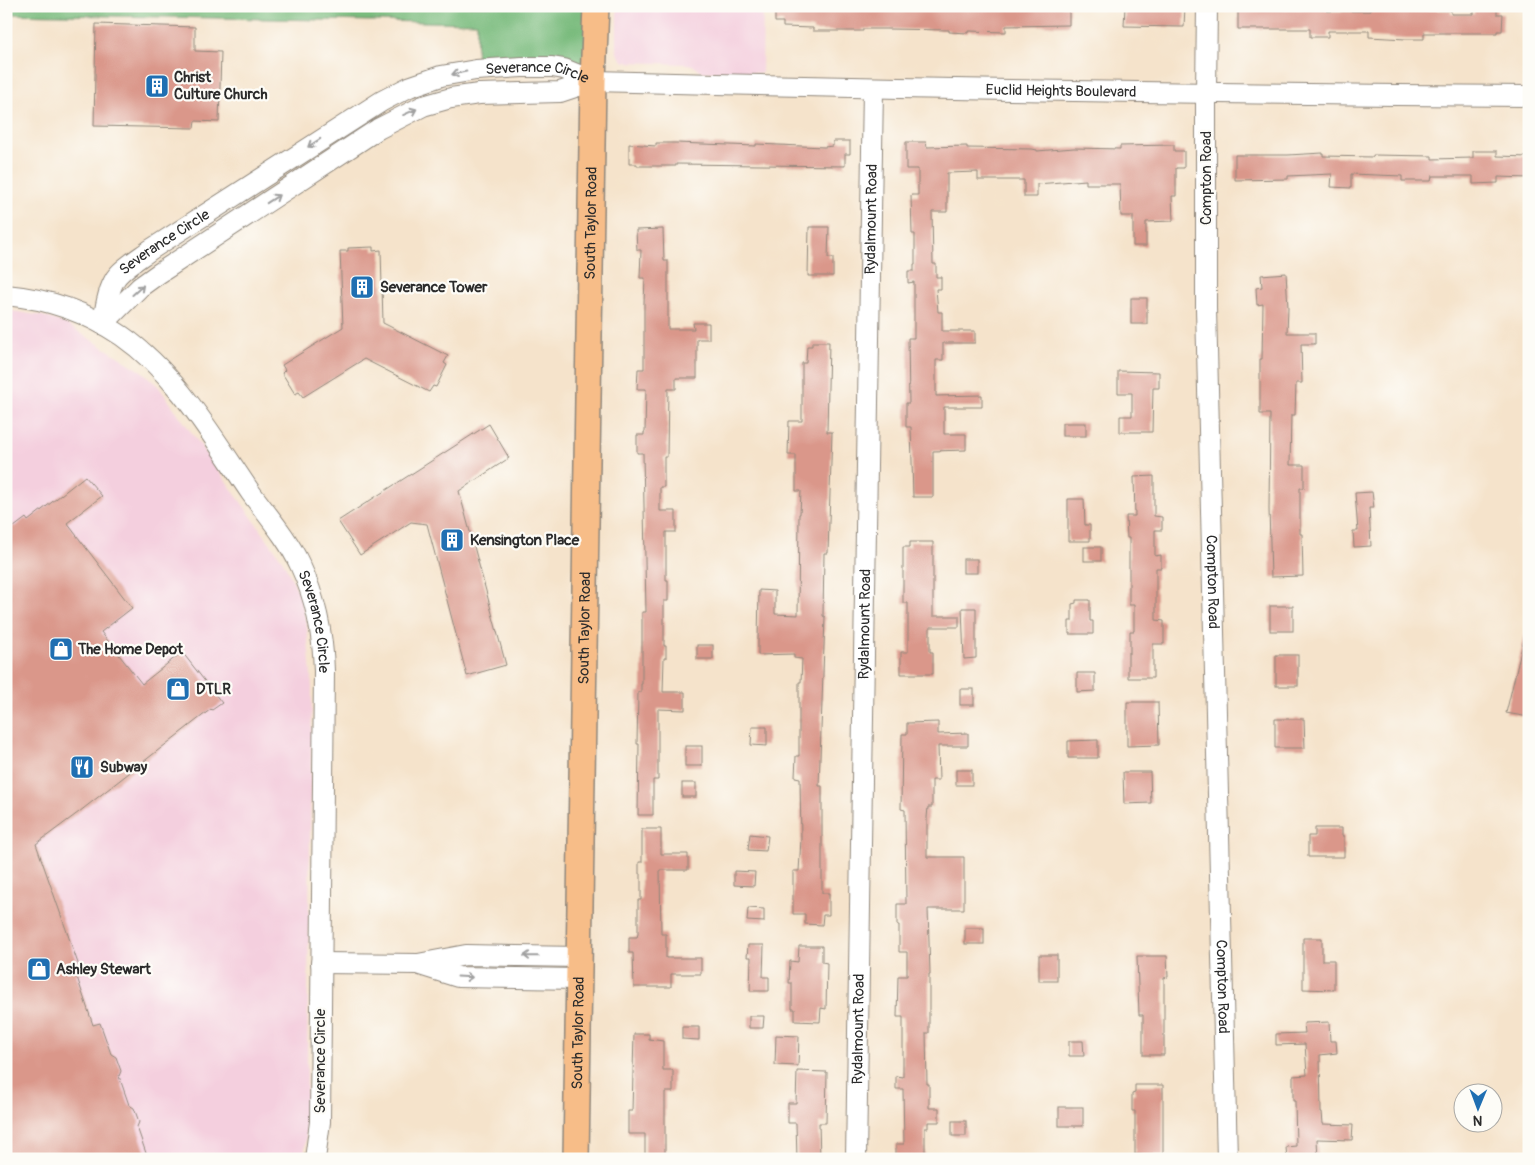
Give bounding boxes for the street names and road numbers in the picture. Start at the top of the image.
street label: Severance Circle [485,58,592,88]
street label: Euclid Heights Boulevard [986,80,1137,102]
street label: Compton Road [1197,131,1216,225]
street label: Rydalmount Road [861,164,882,275]
street label: South Taylor Road [581,167,602,280]
street label: Severance Circle [115,205,214,279]
street label: Compton Road [1202,535,1223,629]
street label: Severance Circle [293,567,333,674]
street label: Rydalmount Road [855,569,875,680]
street label: South Taylor Road [574,571,595,685]
street label: Compton Road [1212,940,1233,1034]
street label: Rydalmount Road [848,974,869,1085]
street label: South Taylor Road [568,976,589,1090]
street label: Severance Circle [311,1008,330,1113]

